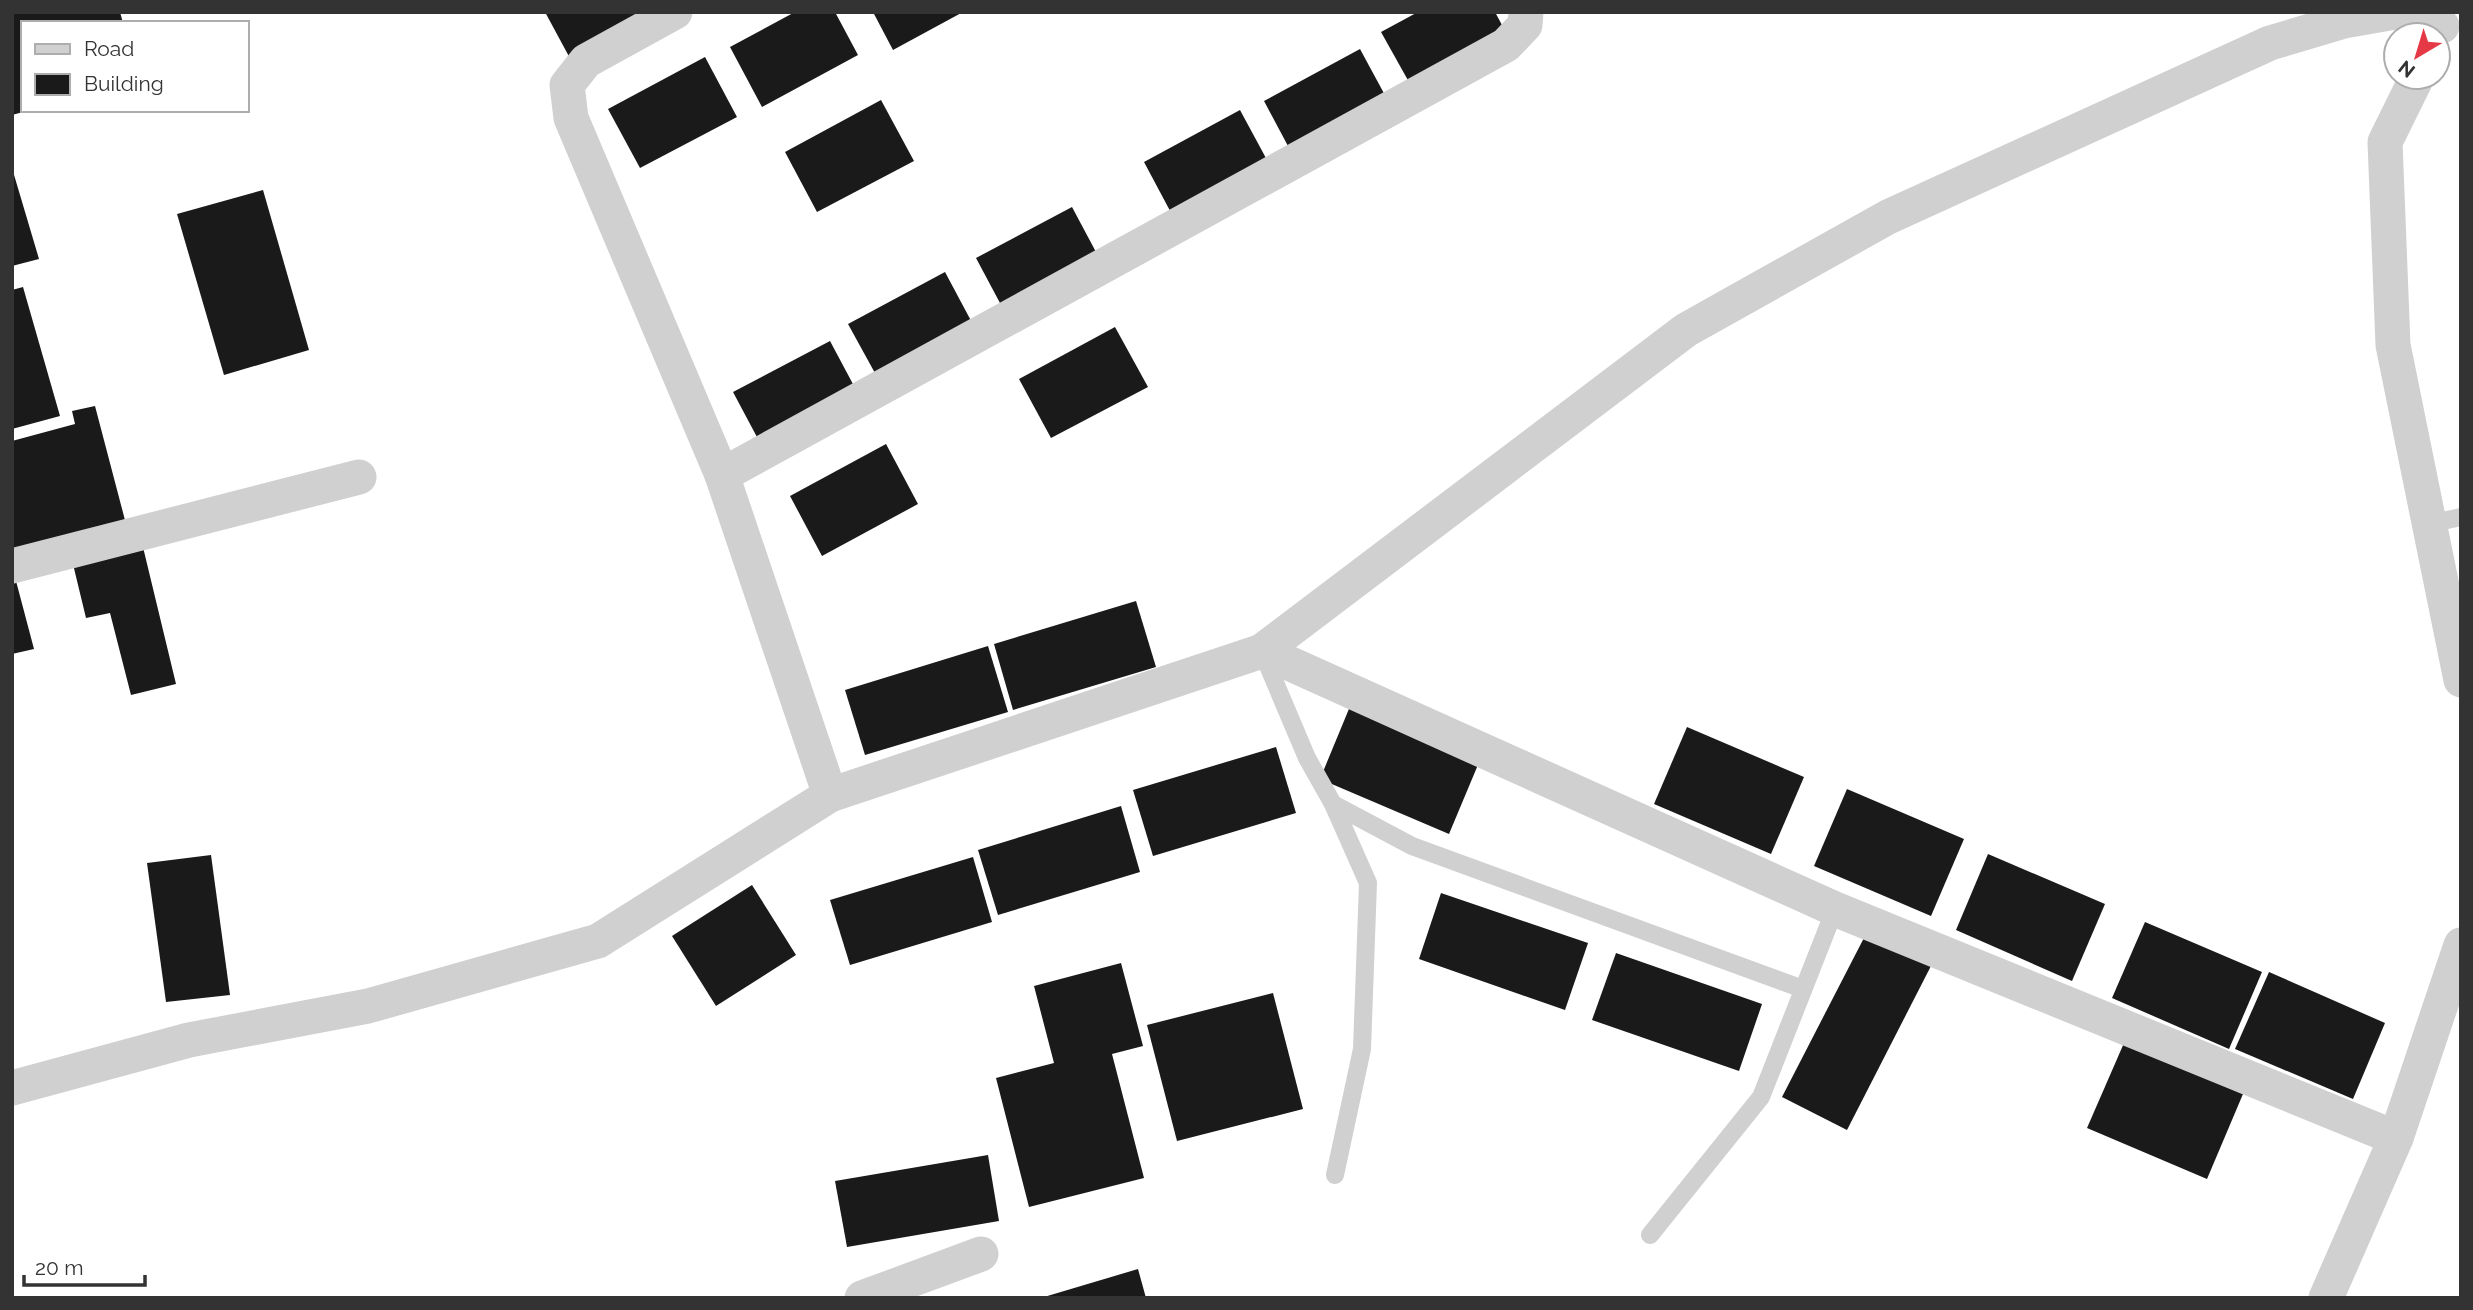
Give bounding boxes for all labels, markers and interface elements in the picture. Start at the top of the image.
legend [21,21,248,112]
north arrow [2382,21,2452,91]
text: Road [84,36,134,61]
text: N [2394,56,2419,83]
text: Building [84,71,164,96]
scale bar [24,1244,145,1288]
text: 20 m [35,1255,83,1280]

